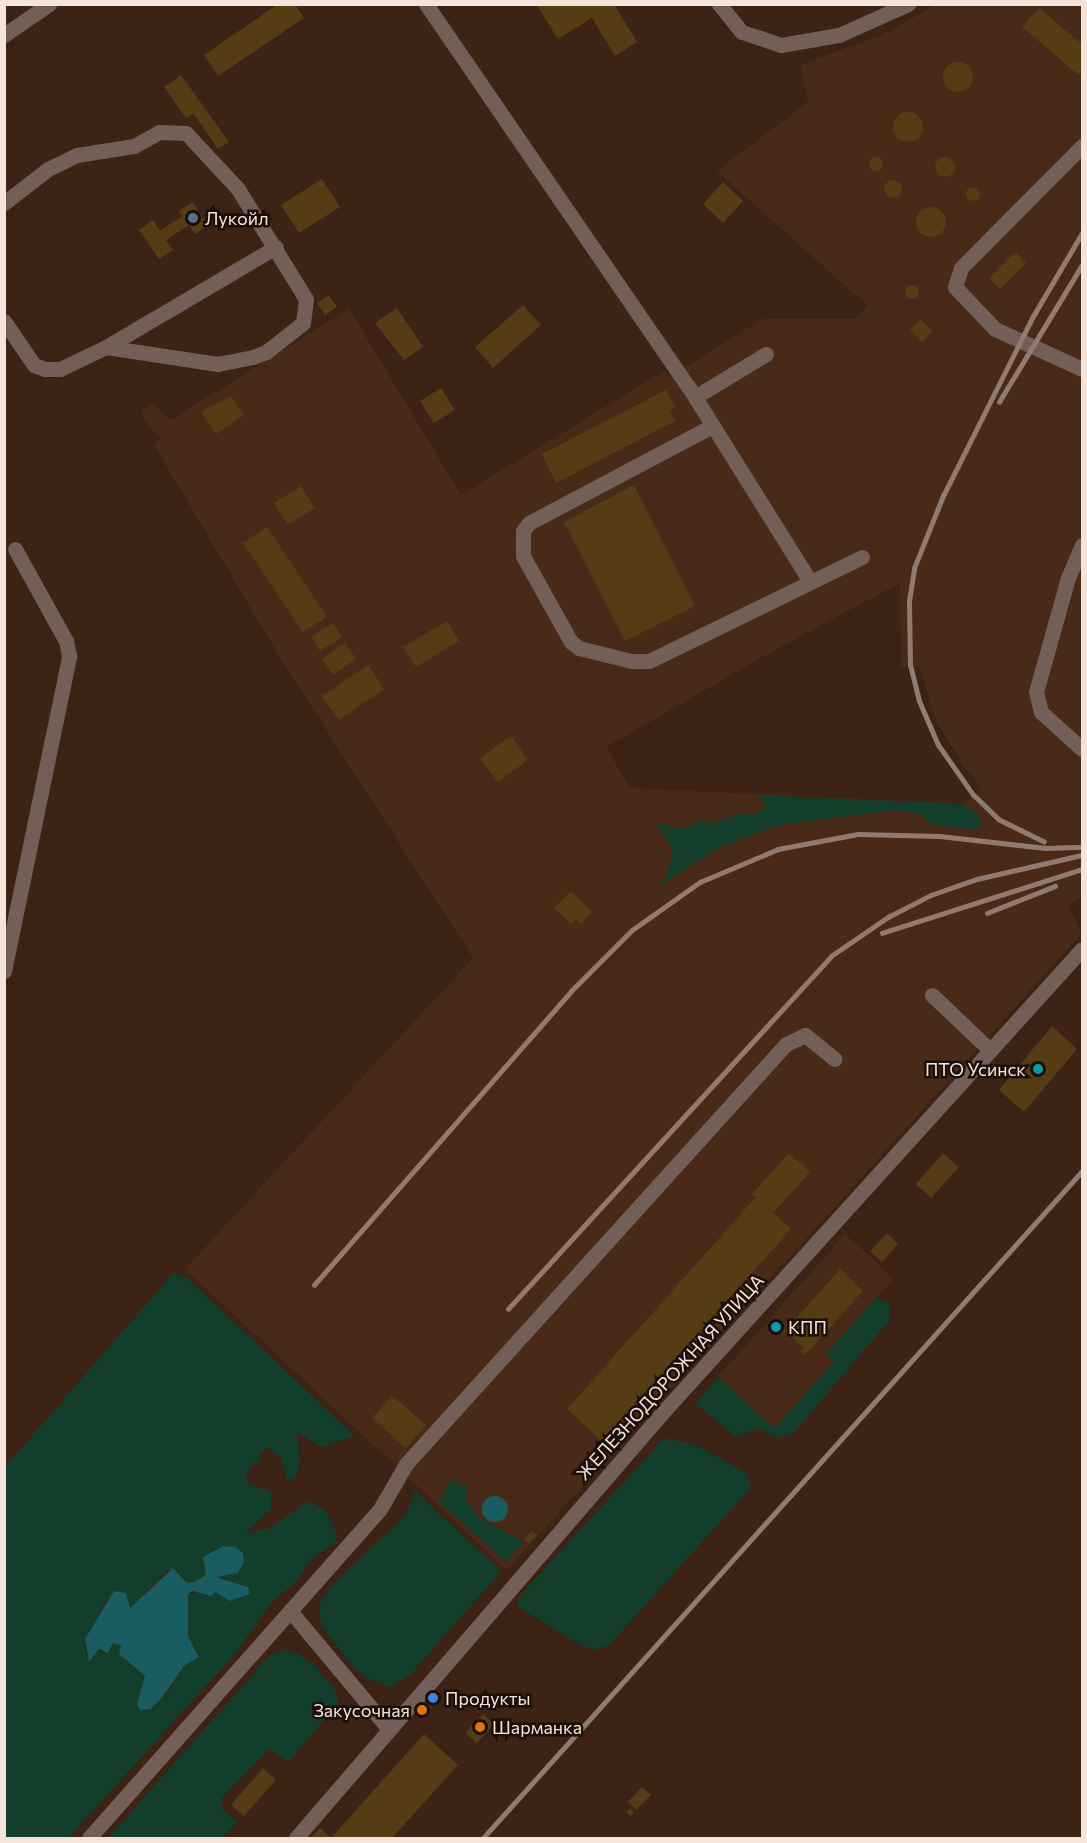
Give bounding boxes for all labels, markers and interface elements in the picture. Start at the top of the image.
place label: Лукойл [205,207,269,229]
marker: Лукойл [186,211,200,225]
place label: ПТО Усинск [925,1058,1026,1080]
marker: ПТО Усинск [1031,1062,1045,1076]
street label: ЖЕЛЕЗНОДОРОЖНАЯ УЛИЦА [572,1270,768,1484]
place label: КПП [788,1316,827,1338]
marker: КПП [769,1320,783,1334]
place label: Прoдукты [445,1687,531,1709]
marker: Прoдукты [426,1691,440,1705]
place label: Закусoчная [313,1699,410,1721]
marker: Закусoчная [415,1703,429,1717]
place label: Шарманка [492,1716,582,1738]
marker: Шарманка [473,1720,487,1734]

